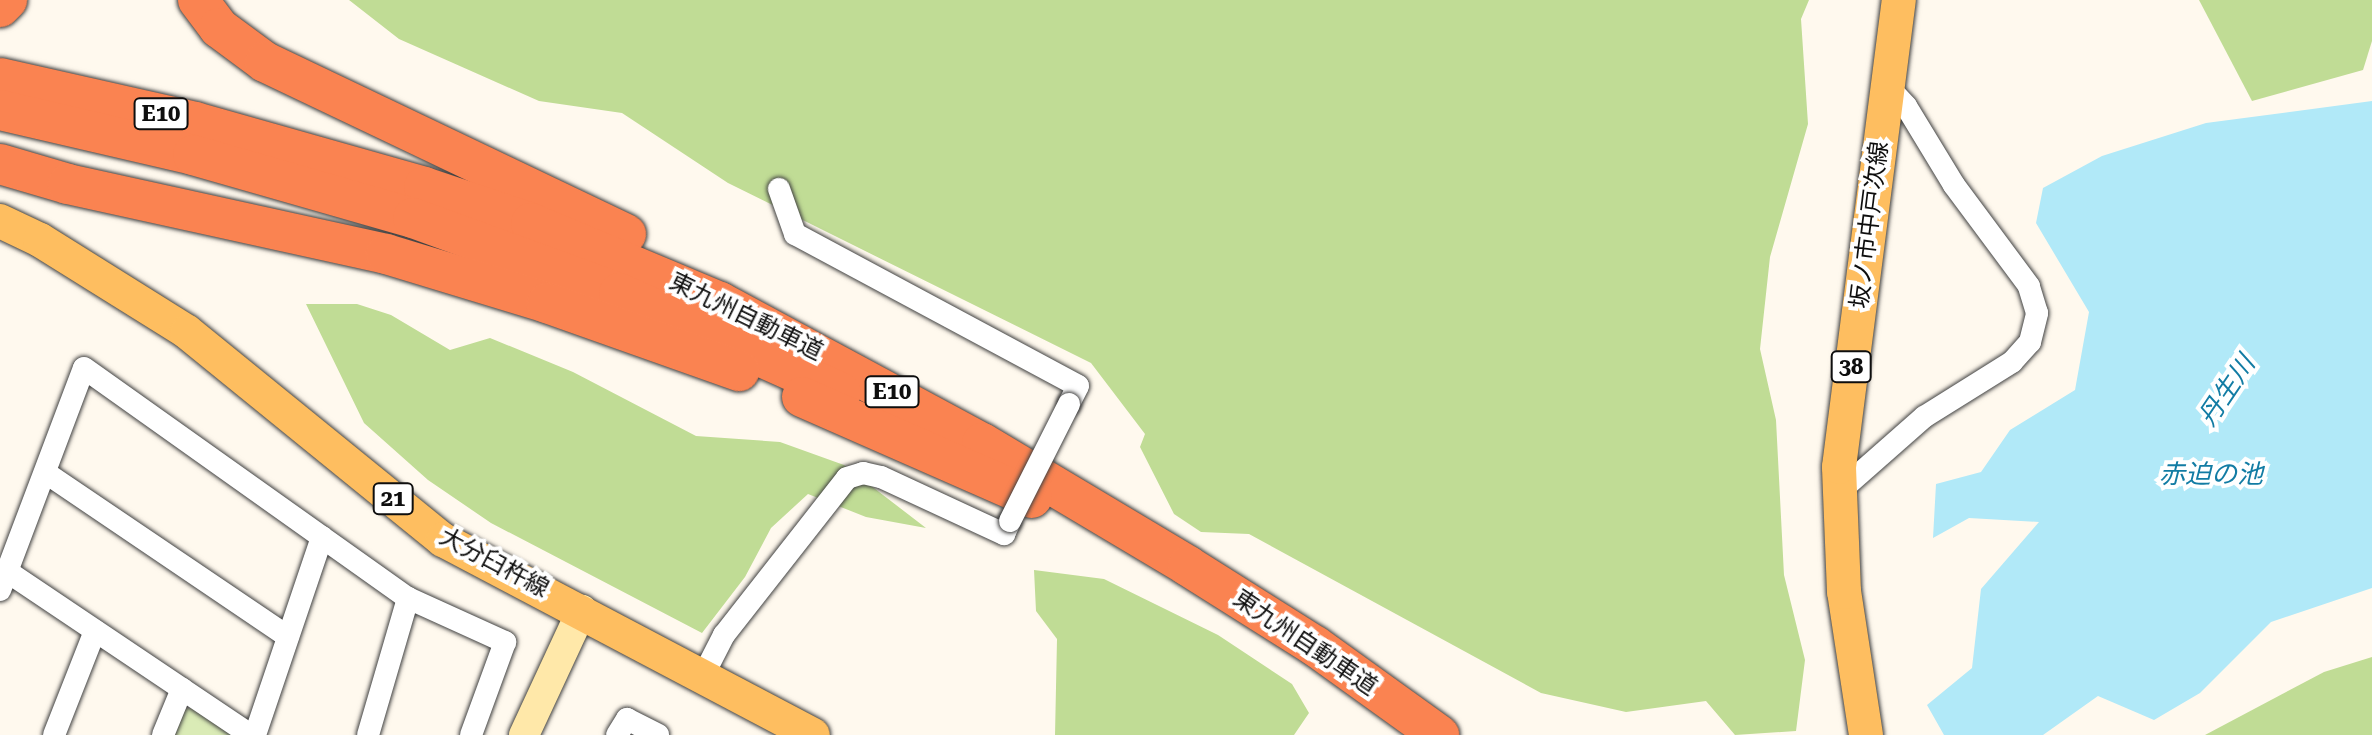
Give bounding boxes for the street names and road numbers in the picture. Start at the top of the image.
road number: E10 [133,96,189,132]
street label: 坂ノ市中戸次線 [1845,140,1895,310]
street label: 東九州自動車道 [664,267,828,367]
road number: 38 [1829,349,1873,385]
road number: E10 [864,374,920,410]
road number: 21 [371,481,415,517]
street label: 大分臼杵線 [434,522,554,604]
street label: 東九州自動車道 [1227,584,1383,702]

